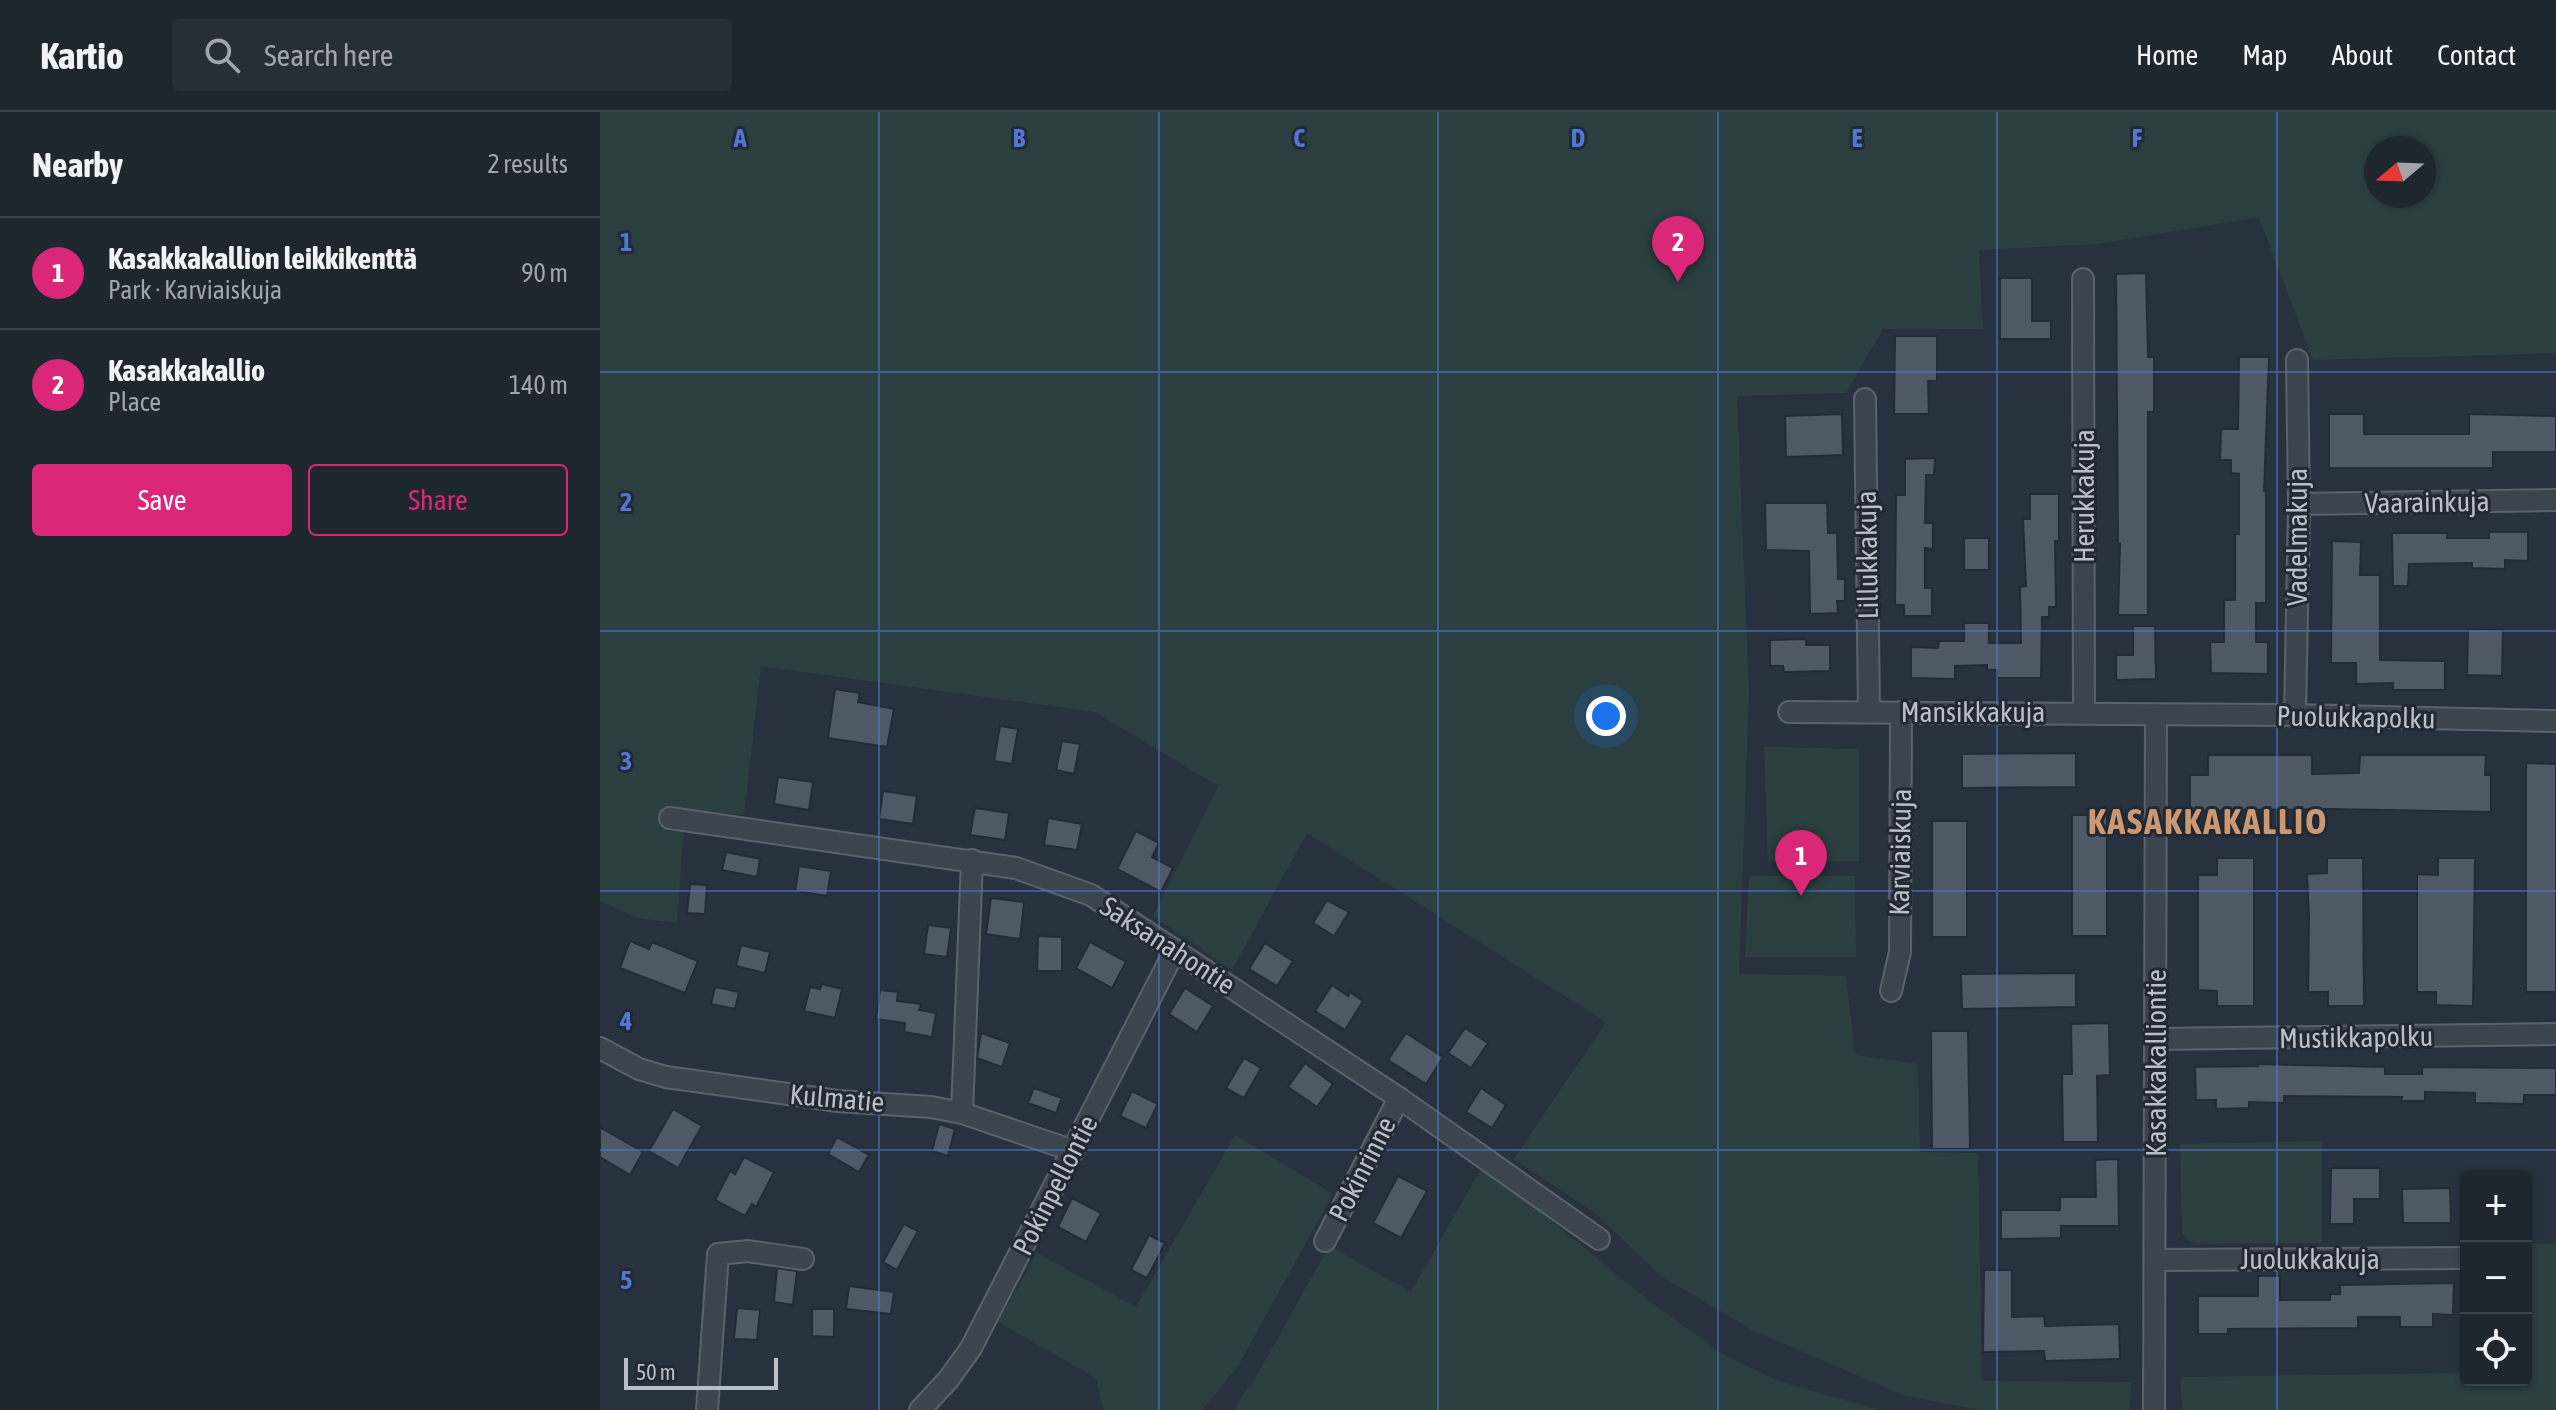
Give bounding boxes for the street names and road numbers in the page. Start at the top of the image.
street label: Herukkakuja [2068,429,2100,563]
street label: Vadelmakuja [2281,468,2313,606]
street label: Vaarainkuja [2364,485,2490,519]
street label: Lillukkakuja [1850,490,1884,620]
street label: Mansikkakuja [1901,696,2045,728]
street label: Puolukkapolku [2276,700,2436,734]
street label: Karviaiskuja [1883,788,1917,916]
street label: Saksanahontie [1095,890,1241,1000]
street label: Kasakkakalliontie [2140,969,2172,1157]
street label: Mustikkapolku [2279,1020,2433,1054]
street label: Kulmatie [788,1078,886,1118]
street label: Pokinpellontie [1006,1110,1104,1260]
street label: Pokinrinne [1322,1112,1402,1226]
street label: Juolukkakuja [2240,1243,2380,1275]

